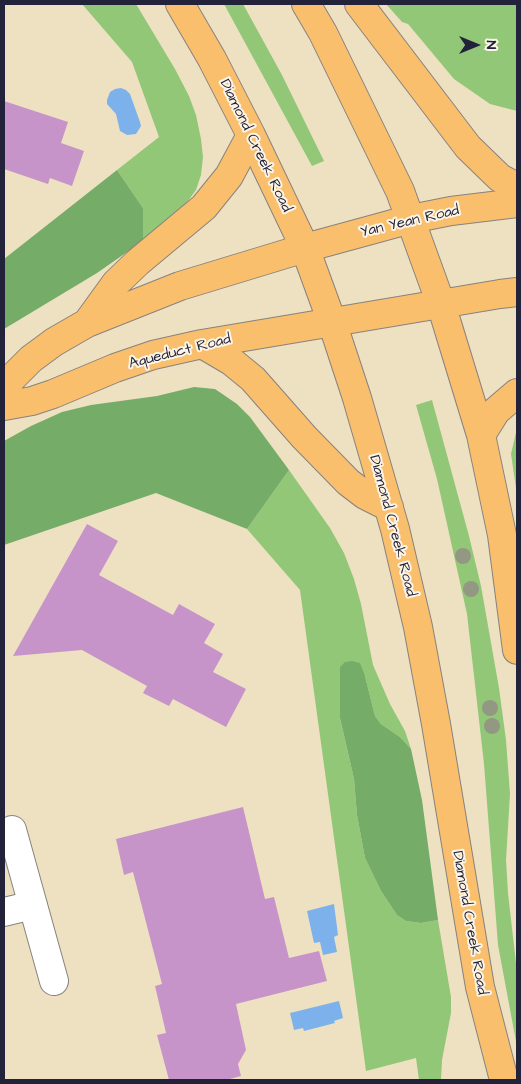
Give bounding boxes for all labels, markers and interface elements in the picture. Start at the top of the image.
north arrow [451,20,501,70]
text: N [481,41,501,49]
street label: Diamond Creek Road [215,77,295,215]
street label: Yan Yean Road [359,202,461,242]
street label: Aqueduct Road [127,331,233,373]
street label: Diamond Creek Road [364,453,420,599]
street label: Diamond Creek Road [447,850,491,996]

